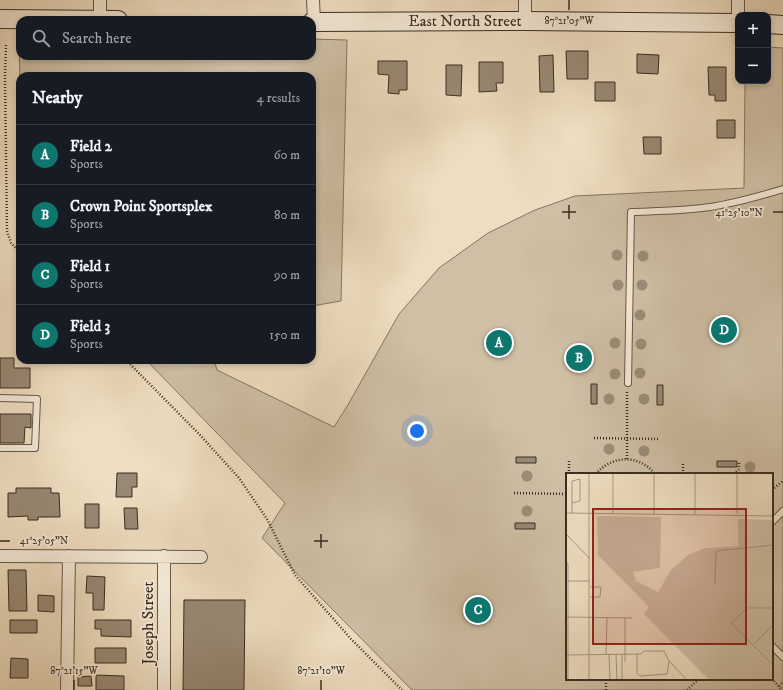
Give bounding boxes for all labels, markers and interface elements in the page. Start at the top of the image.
street label: East North Street [408,11,522,31]
map controls [735,12,771,84]
button: + [735,12,771,48]
text: 87°21'05"W [544,15,594,27]
search box [16,16,316,60]
icon: search [30,27,52,49]
text: Search here [62,29,131,48]
button: − [735,48,771,84]
text: Nearby [32,87,82,109]
text: 4 results [257,90,300,106]
text: Field 2 [70,137,112,156]
text: A [41,147,49,163]
text: 60 m [274,147,300,163]
text: Sports [70,156,103,172]
text: Crown Point Sportsplex [70,197,212,216]
text: B [41,207,49,223]
text: 80 m [274,207,300,223]
text: 41°25'10"N [715,207,763,219]
text: Sports [70,216,103,232]
text: Field 1 [70,257,110,276]
text: C [41,267,49,283]
text: 90 m [274,267,300,283]
text: Sports [70,276,103,292]
pin: D [711,315,737,345]
text: Field 3 [70,317,110,336]
text: D [40,327,50,343]
text: 150 m [269,327,300,343]
pin: A [486,328,512,358]
text: Sports [70,336,103,352]
pin: B [566,343,592,373]
your location [407,421,427,441]
inset map [566,473,773,680]
text: 41°25'05"N [20,535,68,547]
street label: Joseph Street [138,581,158,667]
pin: C [465,595,491,625]
text: 87°21'15"W [50,665,99,677]
text: 87°21'10"W [297,665,346,677]

